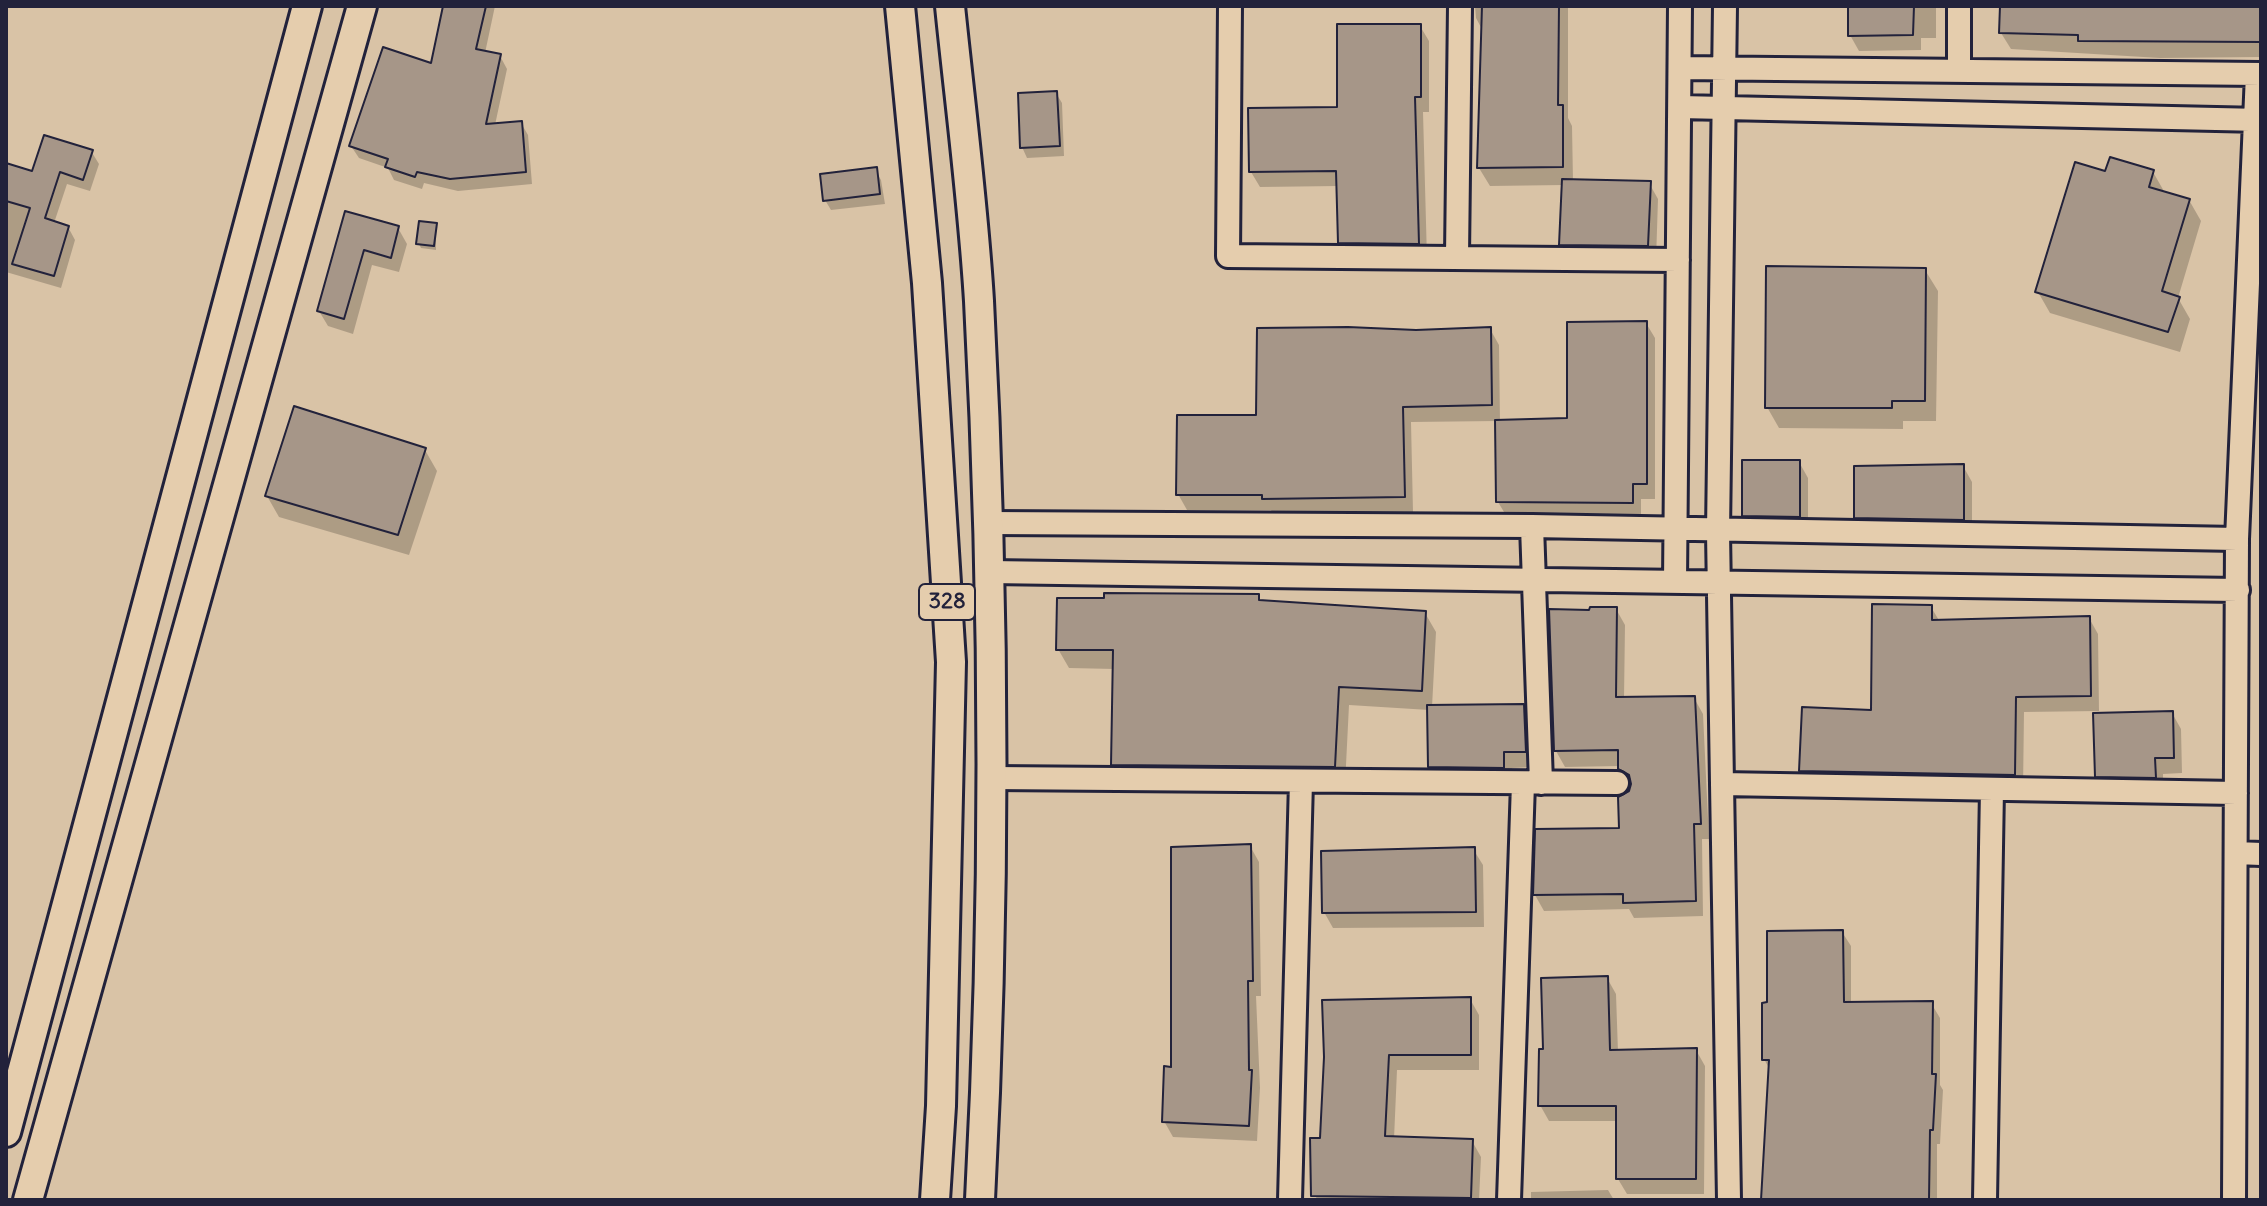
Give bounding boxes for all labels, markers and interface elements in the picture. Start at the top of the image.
road number: 328 [919,584,975,620]

